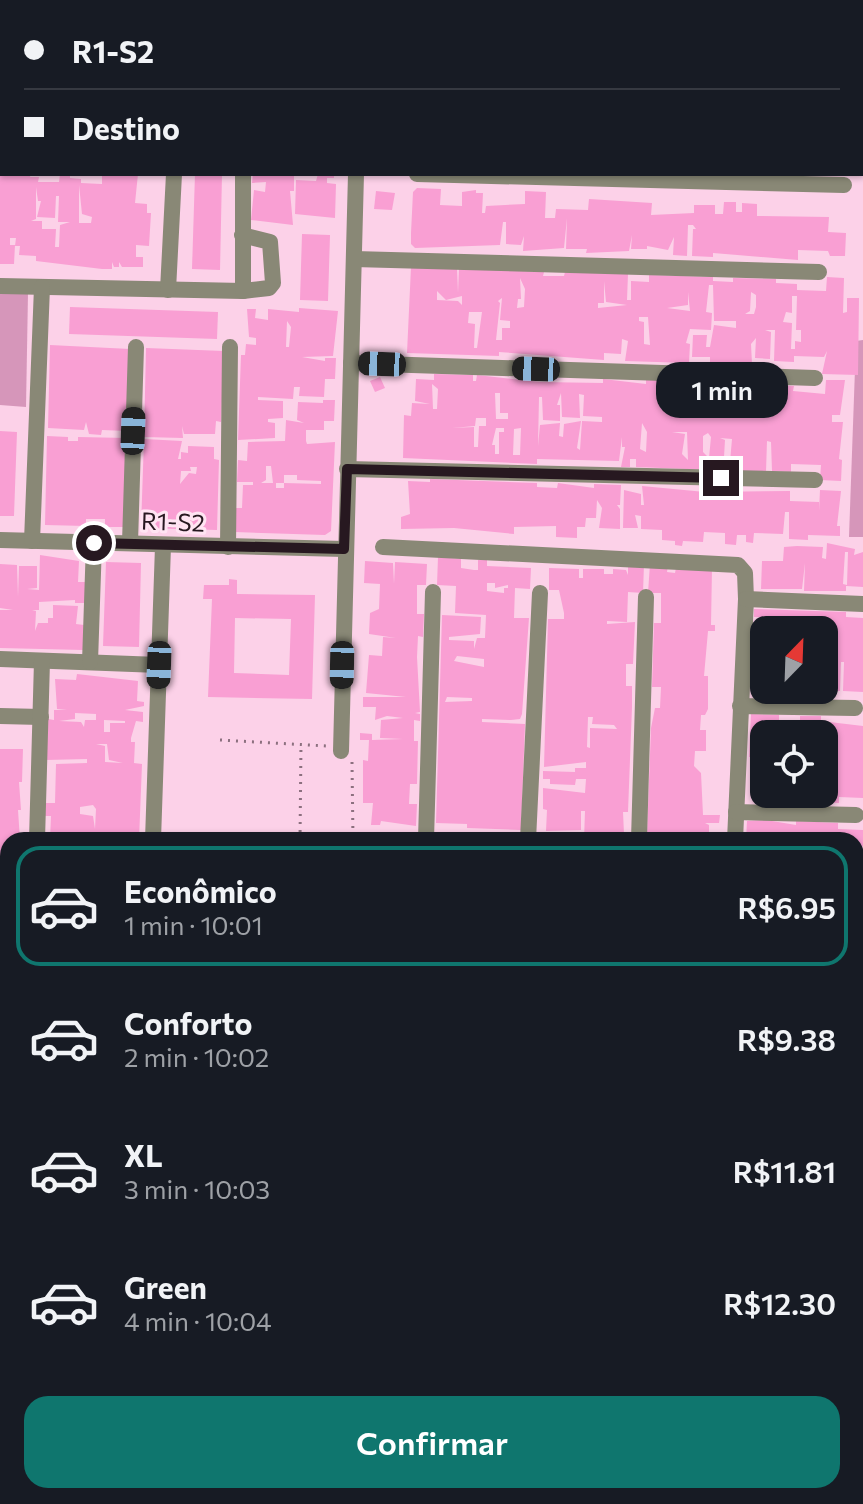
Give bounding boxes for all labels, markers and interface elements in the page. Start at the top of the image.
text: R1-S2 [72,32,154,69]
text: Destino [72,109,180,146]
car [358,351,406,377]
car [512,356,560,382]
callout: 1 min [655,362,787,418]
text: 1 min [691,374,753,405]
car [120,407,146,455]
route end [703,460,739,496]
street label: R1-S2 [141,505,205,537]
route start [76,525,112,561]
north arrow [750,616,838,704]
map controls [750,616,838,808]
car [146,641,172,689]
car [330,641,354,689]
button: locate [750,720,838,808]
icon: car [28,870,100,942]
text: Econômico [124,872,277,909]
text: R$6.95 [737,888,836,925]
text: 1 min · 10:01 [124,909,263,940]
icon: car [28,1002,100,1074]
text: Conforto [124,1004,252,1041]
text: R$9.38 [737,1020,836,1057]
text: 2 min · 10:02 [124,1041,269,1072]
icon: car [28,1134,100,1206]
text: XL [124,1136,163,1173]
text: R$11.81 [733,1152,836,1189]
text: 3 min · 10:03 [124,1173,270,1204]
icon: car [28,1266,100,1338]
text: Green [124,1268,207,1305]
text: R$12.30 [723,1284,836,1321]
text: 4 min · 10:04 [124,1305,272,1336]
button: Confirmar [24,1396,840,1488]

